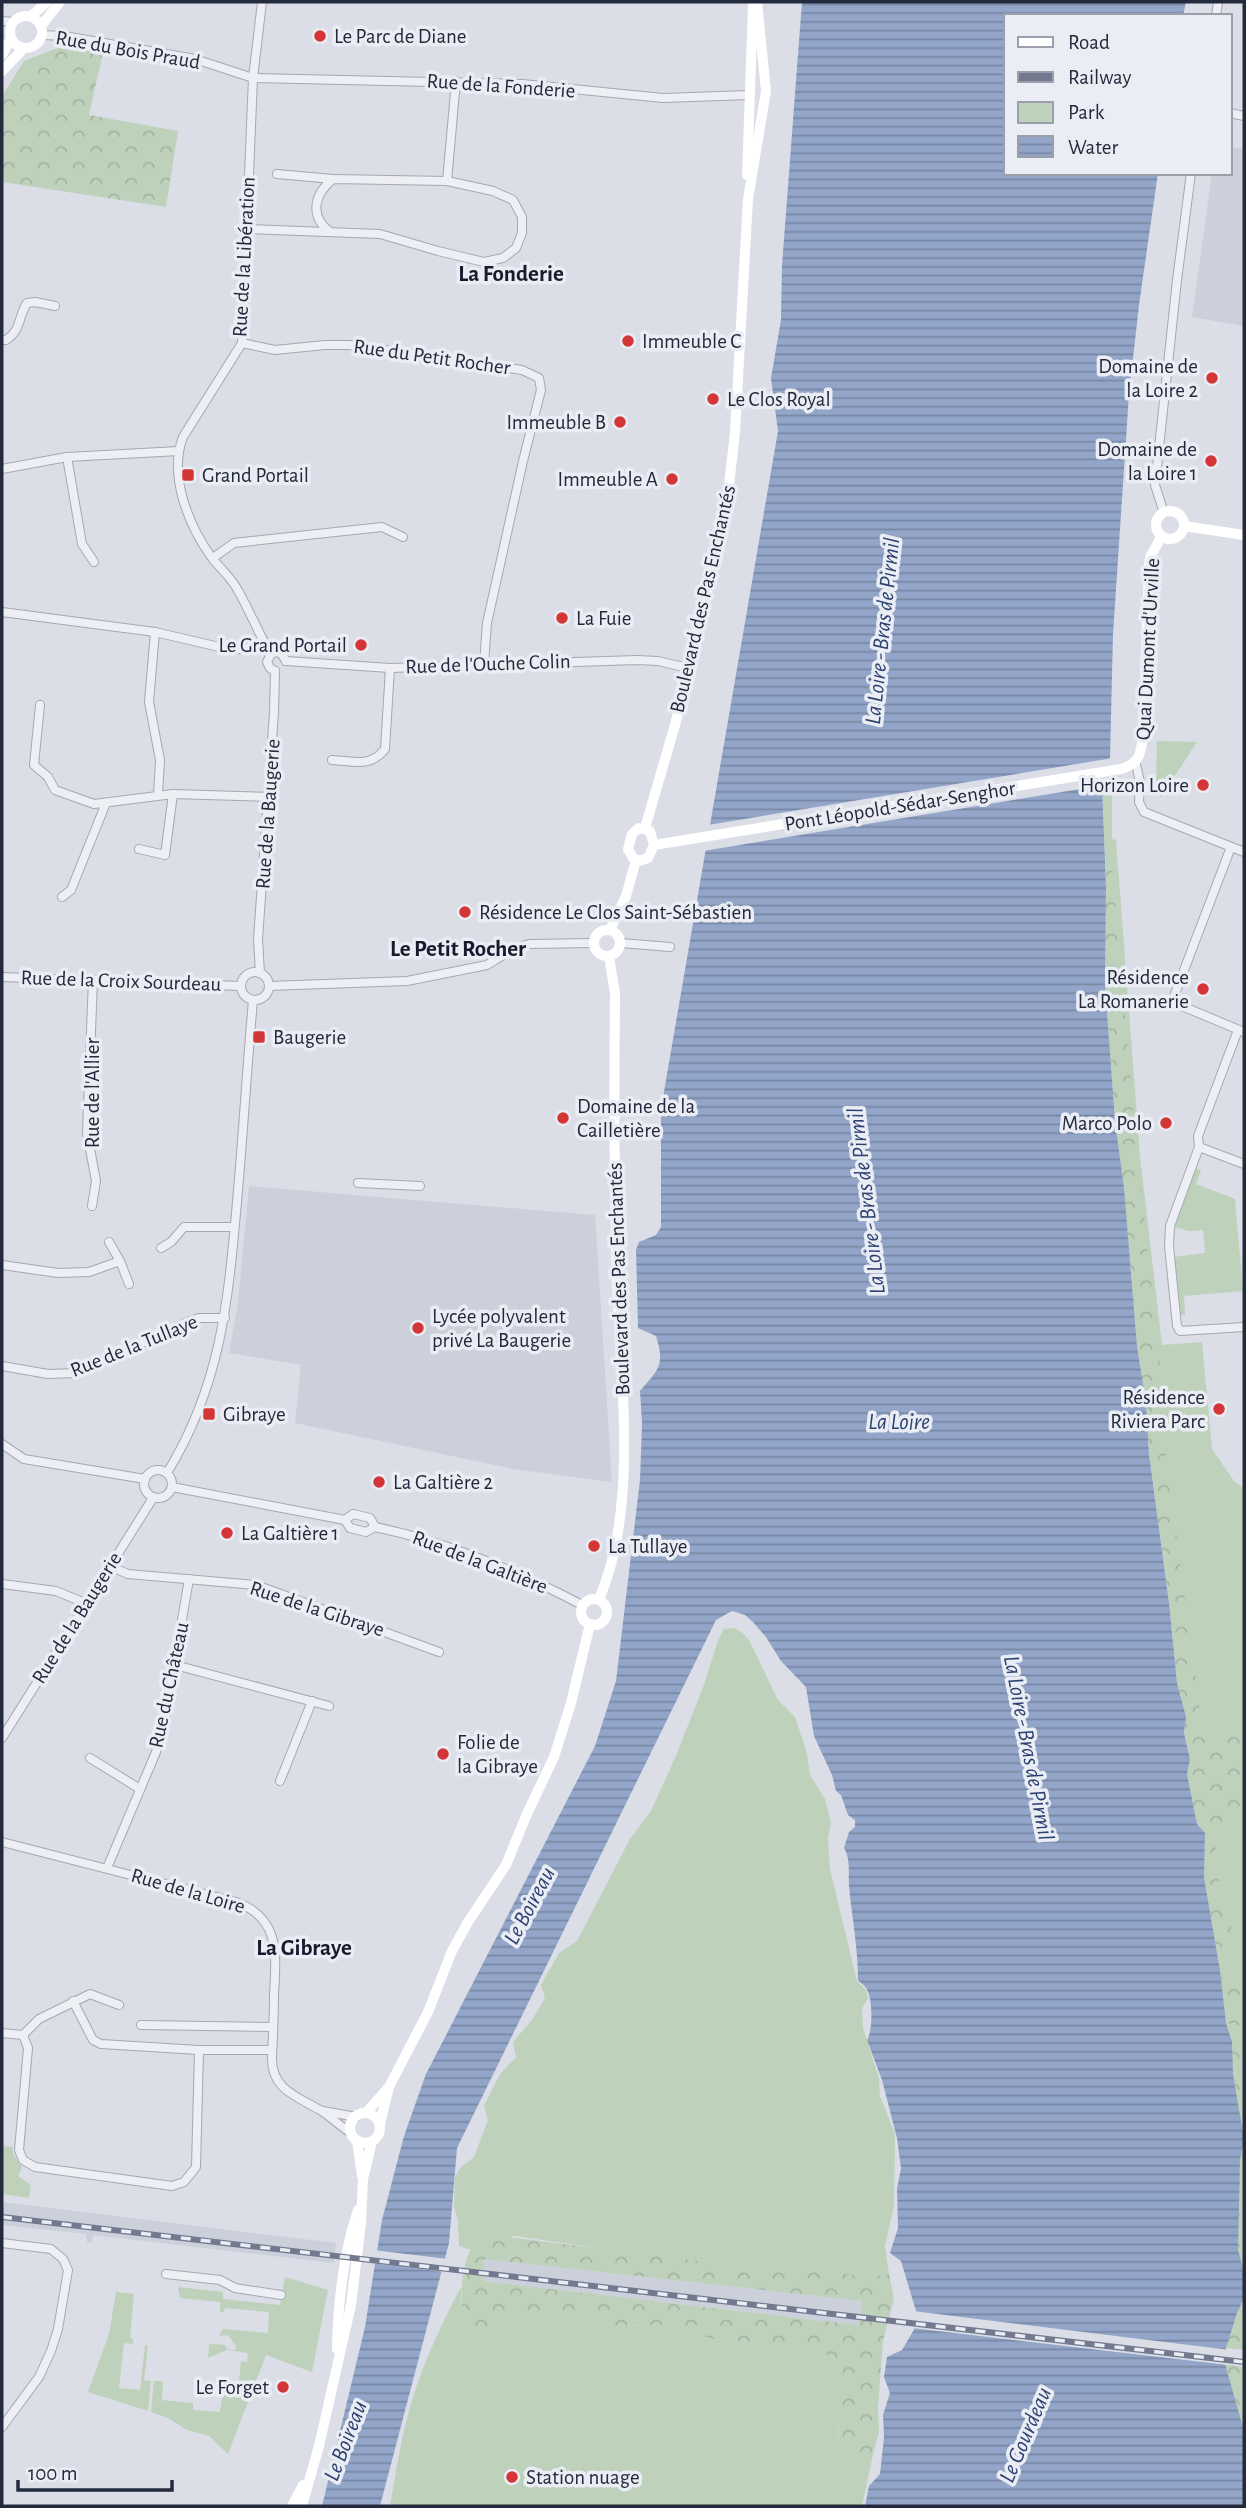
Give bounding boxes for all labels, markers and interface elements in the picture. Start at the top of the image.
legend [1004,14,1232,175]
place label: Le Parc de Diane [334,26,466,47]
street label: Rue du Bois Praud [54,27,202,73]
marker: Le Parc de Diane [312,28,328,44]
text: Road [1068,32,1110,53]
text: Railway [1068,67,1131,88]
street label: Rue de la Fonderie [426,70,576,102]
text: Park [1068,102,1105,123]
text: Water [1068,137,1118,158]
street label: Rue de la Libération [229,176,259,338]
district label: La Fonderie [458,263,564,286]
place label: Immeuble C [642,331,741,352]
marker: Immeuble C [620,333,636,349]
street label: Rue du Petit Rocher [352,336,512,378]
place label: Domaine de la Loire 2 [1098,356,1198,401]
marker: Domaine de la Loire 2 [1204,370,1220,386]
place label: Le Clos Royal [727,389,831,410]
marker: Le Clos Royal [705,391,721,407]
place label: Immeuble B [506,412,606,433]
marker: Immeuble B [612,414,628,430]
place label: Domaine de la Loire 1 [1097,439,1197,484]
marker: Domaine de la Loire 1 [1203,453,1219,469]
place label: Grand Portail [202,465,309,486]
marker: Grand Portail [180,467,196,483]
place label: Immeuble A [558,469,658,490]
marker: Immeuble A [664,471,680,487]
street label: Boulevard des Pas Enchantés [667,483,739,715]
water label: La Loire - Bras de Pirmil [862,536,904,726]
street label: Quai Dumont d'Urville [1133,557,1163,741]
place label: La Fuie [576,608,632,629]
marker: La Fuie [554,610,570,626]
place label: Le Grand Portail [218,635,347,656]
marker: Le Grand Portail [353,637,369,653]
street label: Rue de l'Ouche Colin [405,651,571,677]
street label: Rue de la Baugerie [252,738,284,890]
place label: Horizon Loire [1080,775,1189,796]
street label: Pont Léopold-Sédar-Senghor [783,777,1017,835]
marker: Horizon Loire [1195,777,1211,793]
place label: Résidence Le Clos Saint-Sébastien [479,902,752,923]
marker: Résidence Le Clos Saint-Sébastien [457,904,473,920]
district label: Le Petit Rocher [390,938,526,961]
street label: Rue de la Croix Sourdeau [20,967,222,995]
place label: Résidence La Romanerie [1078,967,1189,1012]
marker: Résidence La Romanerie [1195,981,1211,997]
place label: Baugerie [273,1027,346,1048]
marker: Baugerie [251,1029,267,1045]
street label: Rue de l'Allier [82,1038,103,1148]
place label: Domaine de la Cailletière [577,1096,695,1141]
water label: La Loire - Bras de Pirmil [844,1106,890,1296]
marker: Domaine de la Cailletière [555,1110,571,1126]
place label: Marco Polo [1062,1113,1152,1134]
marker: Marco Polo [1158,1115,1174,1131]
street label: Boulevard des Pas Enchantés [604,1162,634,1396]
place label: Lycée polyvalent privé La Baugerie [432,1306,571,1351]
street label: Rue de la Tullaye [67,1311,201,1381]
marker: Lycée polyvalent privé La Baugerie [410,1320,426,1336]
place label: Résidence Riviera Parc [1110,1387,1205,1432]
marker: Résidence Riviera Parc [1211,1401,1227,1417]
place label: Gibraye [223,1404,286,1425]
marker: Gibraye [201,1406,217,1422]
water label: La Loire [868,1411,930,1434]
place label: La Galtière 2 [393,1472,493,1493]
marker: La Galtière 2 [371,1474,387,1490]
place label: La Galtière 1 [241,1523,339,1544]
marker: La Galtière 1 [219,1525,235,1541]
street label: Rue de la Galtière [410,1527,550,1597]
place label: La Tullaye [608,1536,688,1557]
marker: La Tullaye [586,1538,602,1554]
street label: Rue de la Baugerie [28,1549,126,1687]
street label: Rue de la Gibraye [247,1577,387,1641]
street label: Rue du Château [145,1620,193,1750]
water label: La Loire - Bras de Pirmil [999,1654,1057,1843]
place label: Folie de la Gibraye [457,1732,538,1777]
marker: Folie de la Gibraye [435,1746,451,1762]
water label: Le Boireau [500,1863,560,1949]
street label: Rue de la Loire [129,1865,247,1917]
district label: La Gibraye [256,1937,352,1960]
place label: Le Forget [196,2377,269,2398]
marker: Le Forget [275,2379,291,2395]
water label: Le Gourdeau [996,2384,1056,2486]
water label: Le Boireau [320,2398,372,2484]
scale bar [18,2448,172,2492]
text: 100 m [28,2463,78,2484]
place label: Station nuage [526,2467,640,2488]
marker: Station nuage [504,2469,520,2485]

